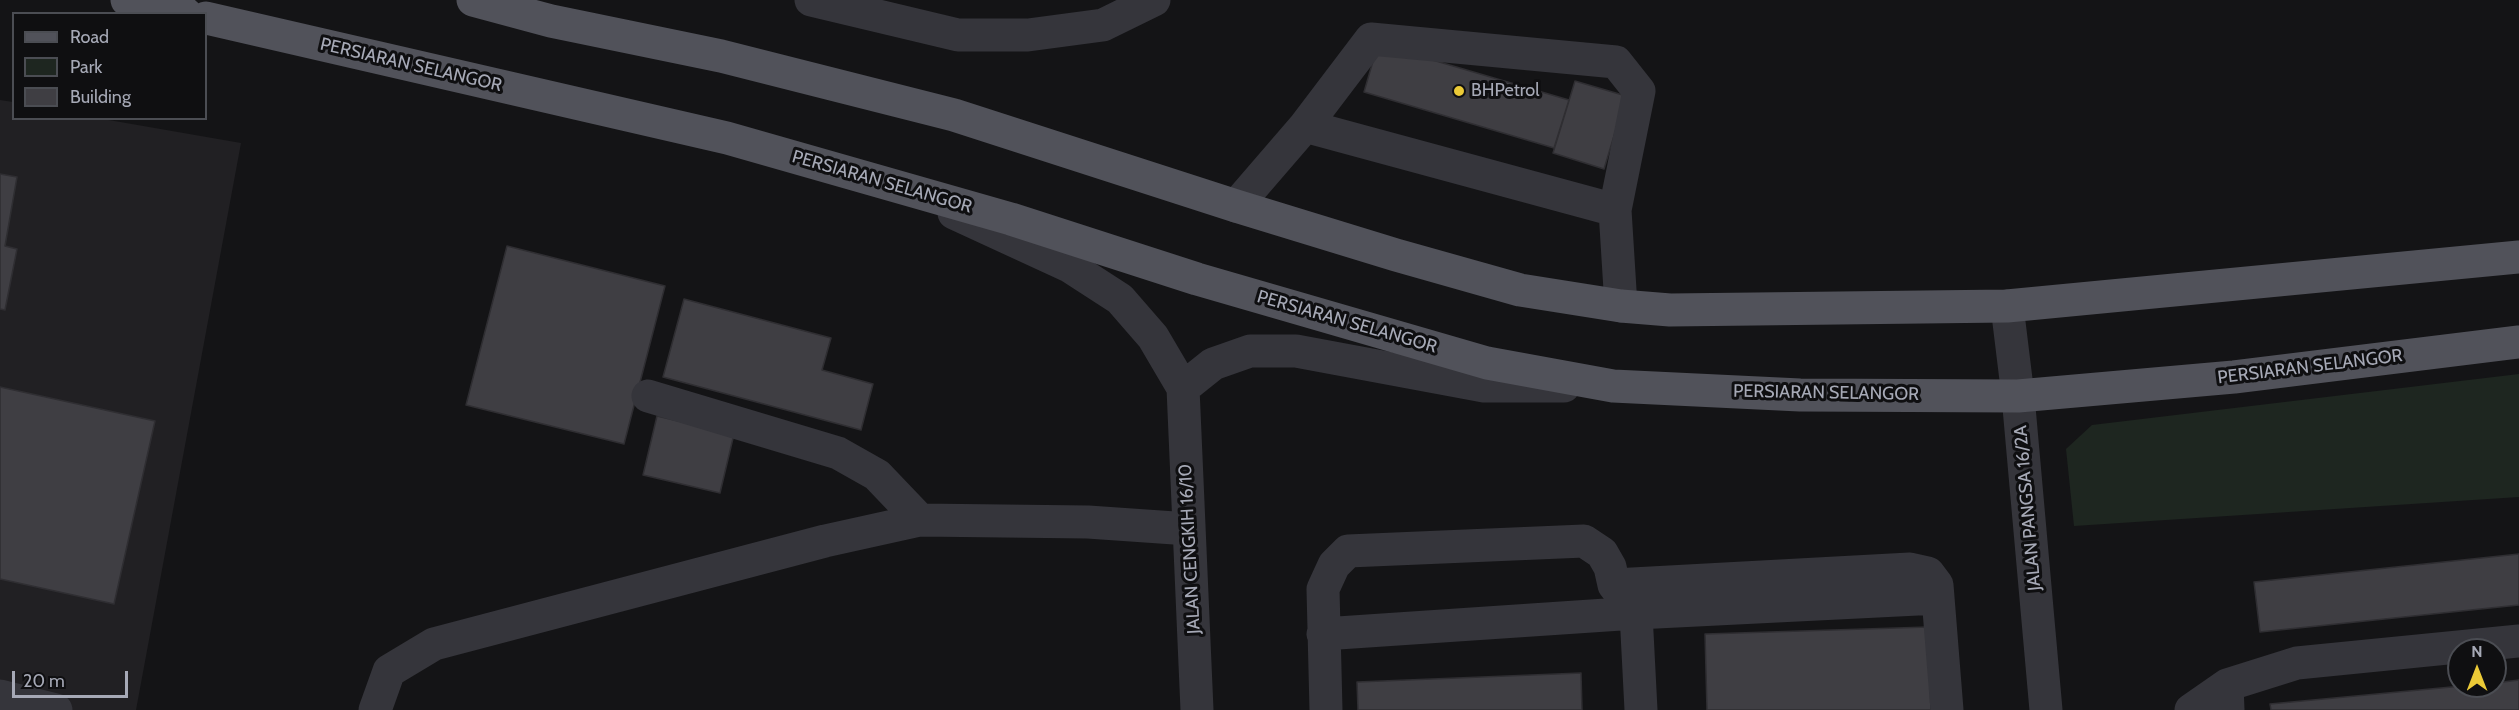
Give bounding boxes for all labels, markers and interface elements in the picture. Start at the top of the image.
legend [12,12,207,120]
text: Road [70,26,109,48]
street label: PERSIARAN SELANGOR [318,34,504,96]
text: Park [70,56,102,78]
place label: BHPetrol [1471,80,1539,102]
marker: BHPetrol [1452,84,1466,98]
text: Building [70,86,131,108]
street label: PERSIARAN SELANGOR [790,146,974,218]
street label: PERSIARAN SELANGOR [1255,286,1439,358]
street label: PERSIARAN SELANGOR [2216,345,2404,389]
street label: PERSIARAN SELANGOR [1733,381,1919,405]
street label: JALAN PANGSA 16/2A [2010,424,2046,592]
street label: JALAN CENGKIH 16/10 [1175,463,1205,635]
north arrow [2447,638,2507,698]
text: N [2471,642,2483,661]
scale bar [15,659,130,697]
text: 20 m [23,670,65,692]

